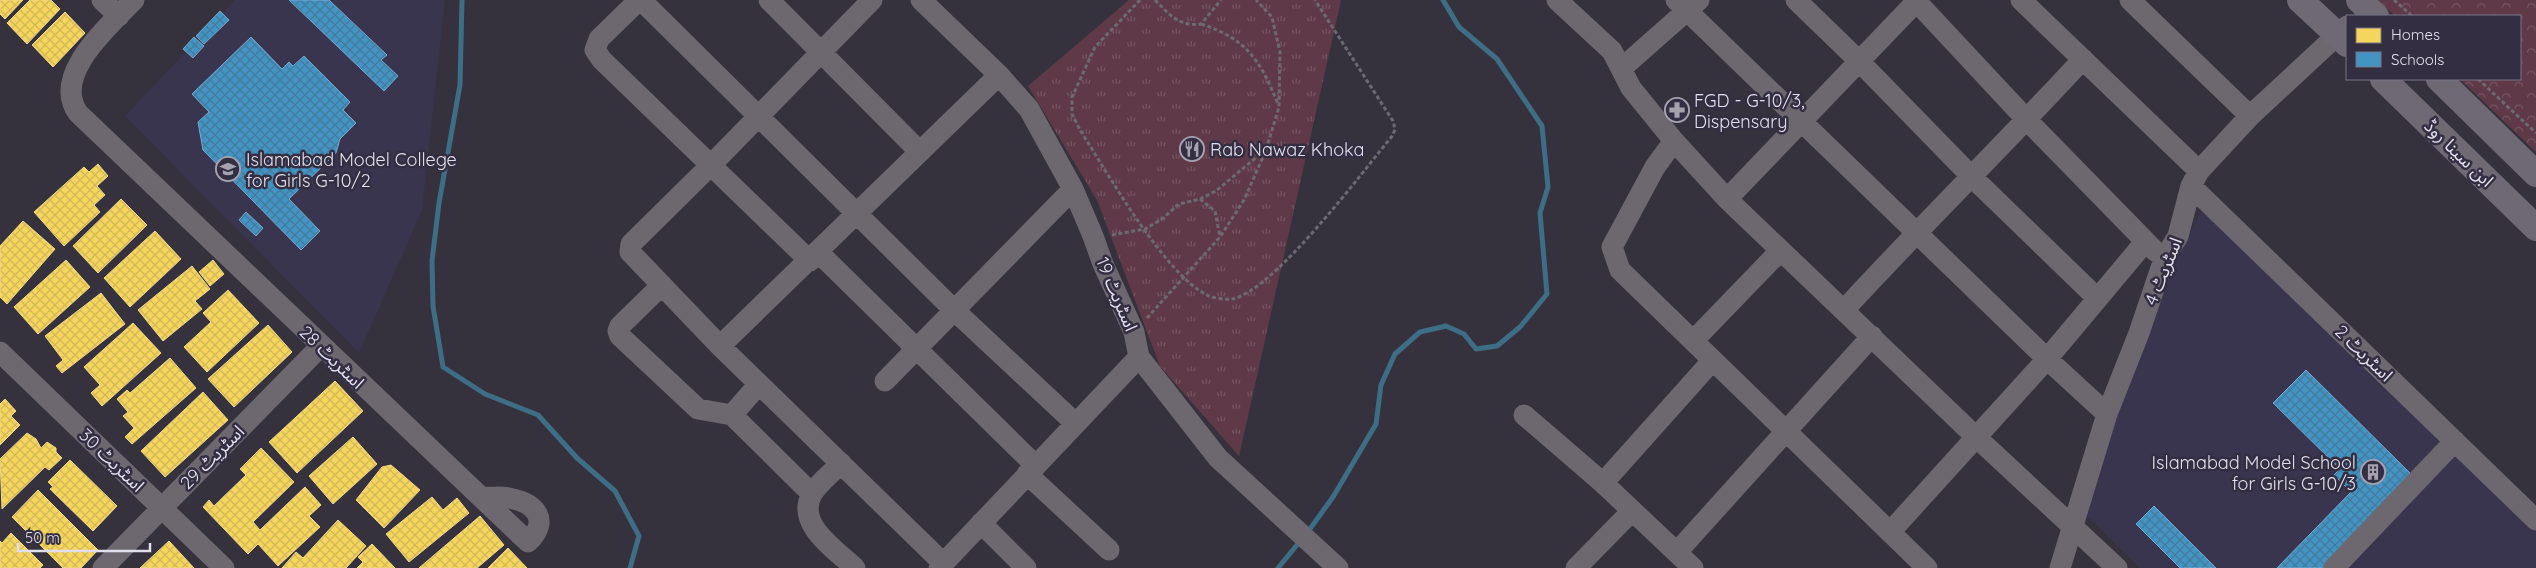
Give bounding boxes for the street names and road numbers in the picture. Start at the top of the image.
street label: ابن سینا روڈ [2420,114,2498,192]
street label: اسٹریٹ 4 [2139,234,2187,308]
street label: اسٹریٹ 19 [1091,253,1143,335]
street label: اسٹریٹ 28 [295,320,369,394]
street label: اسٹریٹ 2 [2330,320,2398,386]
street label: اسٹریٹ 29 [175,420,249,494]
street label: اسٹریٹ 30 [75,423,149,497]

